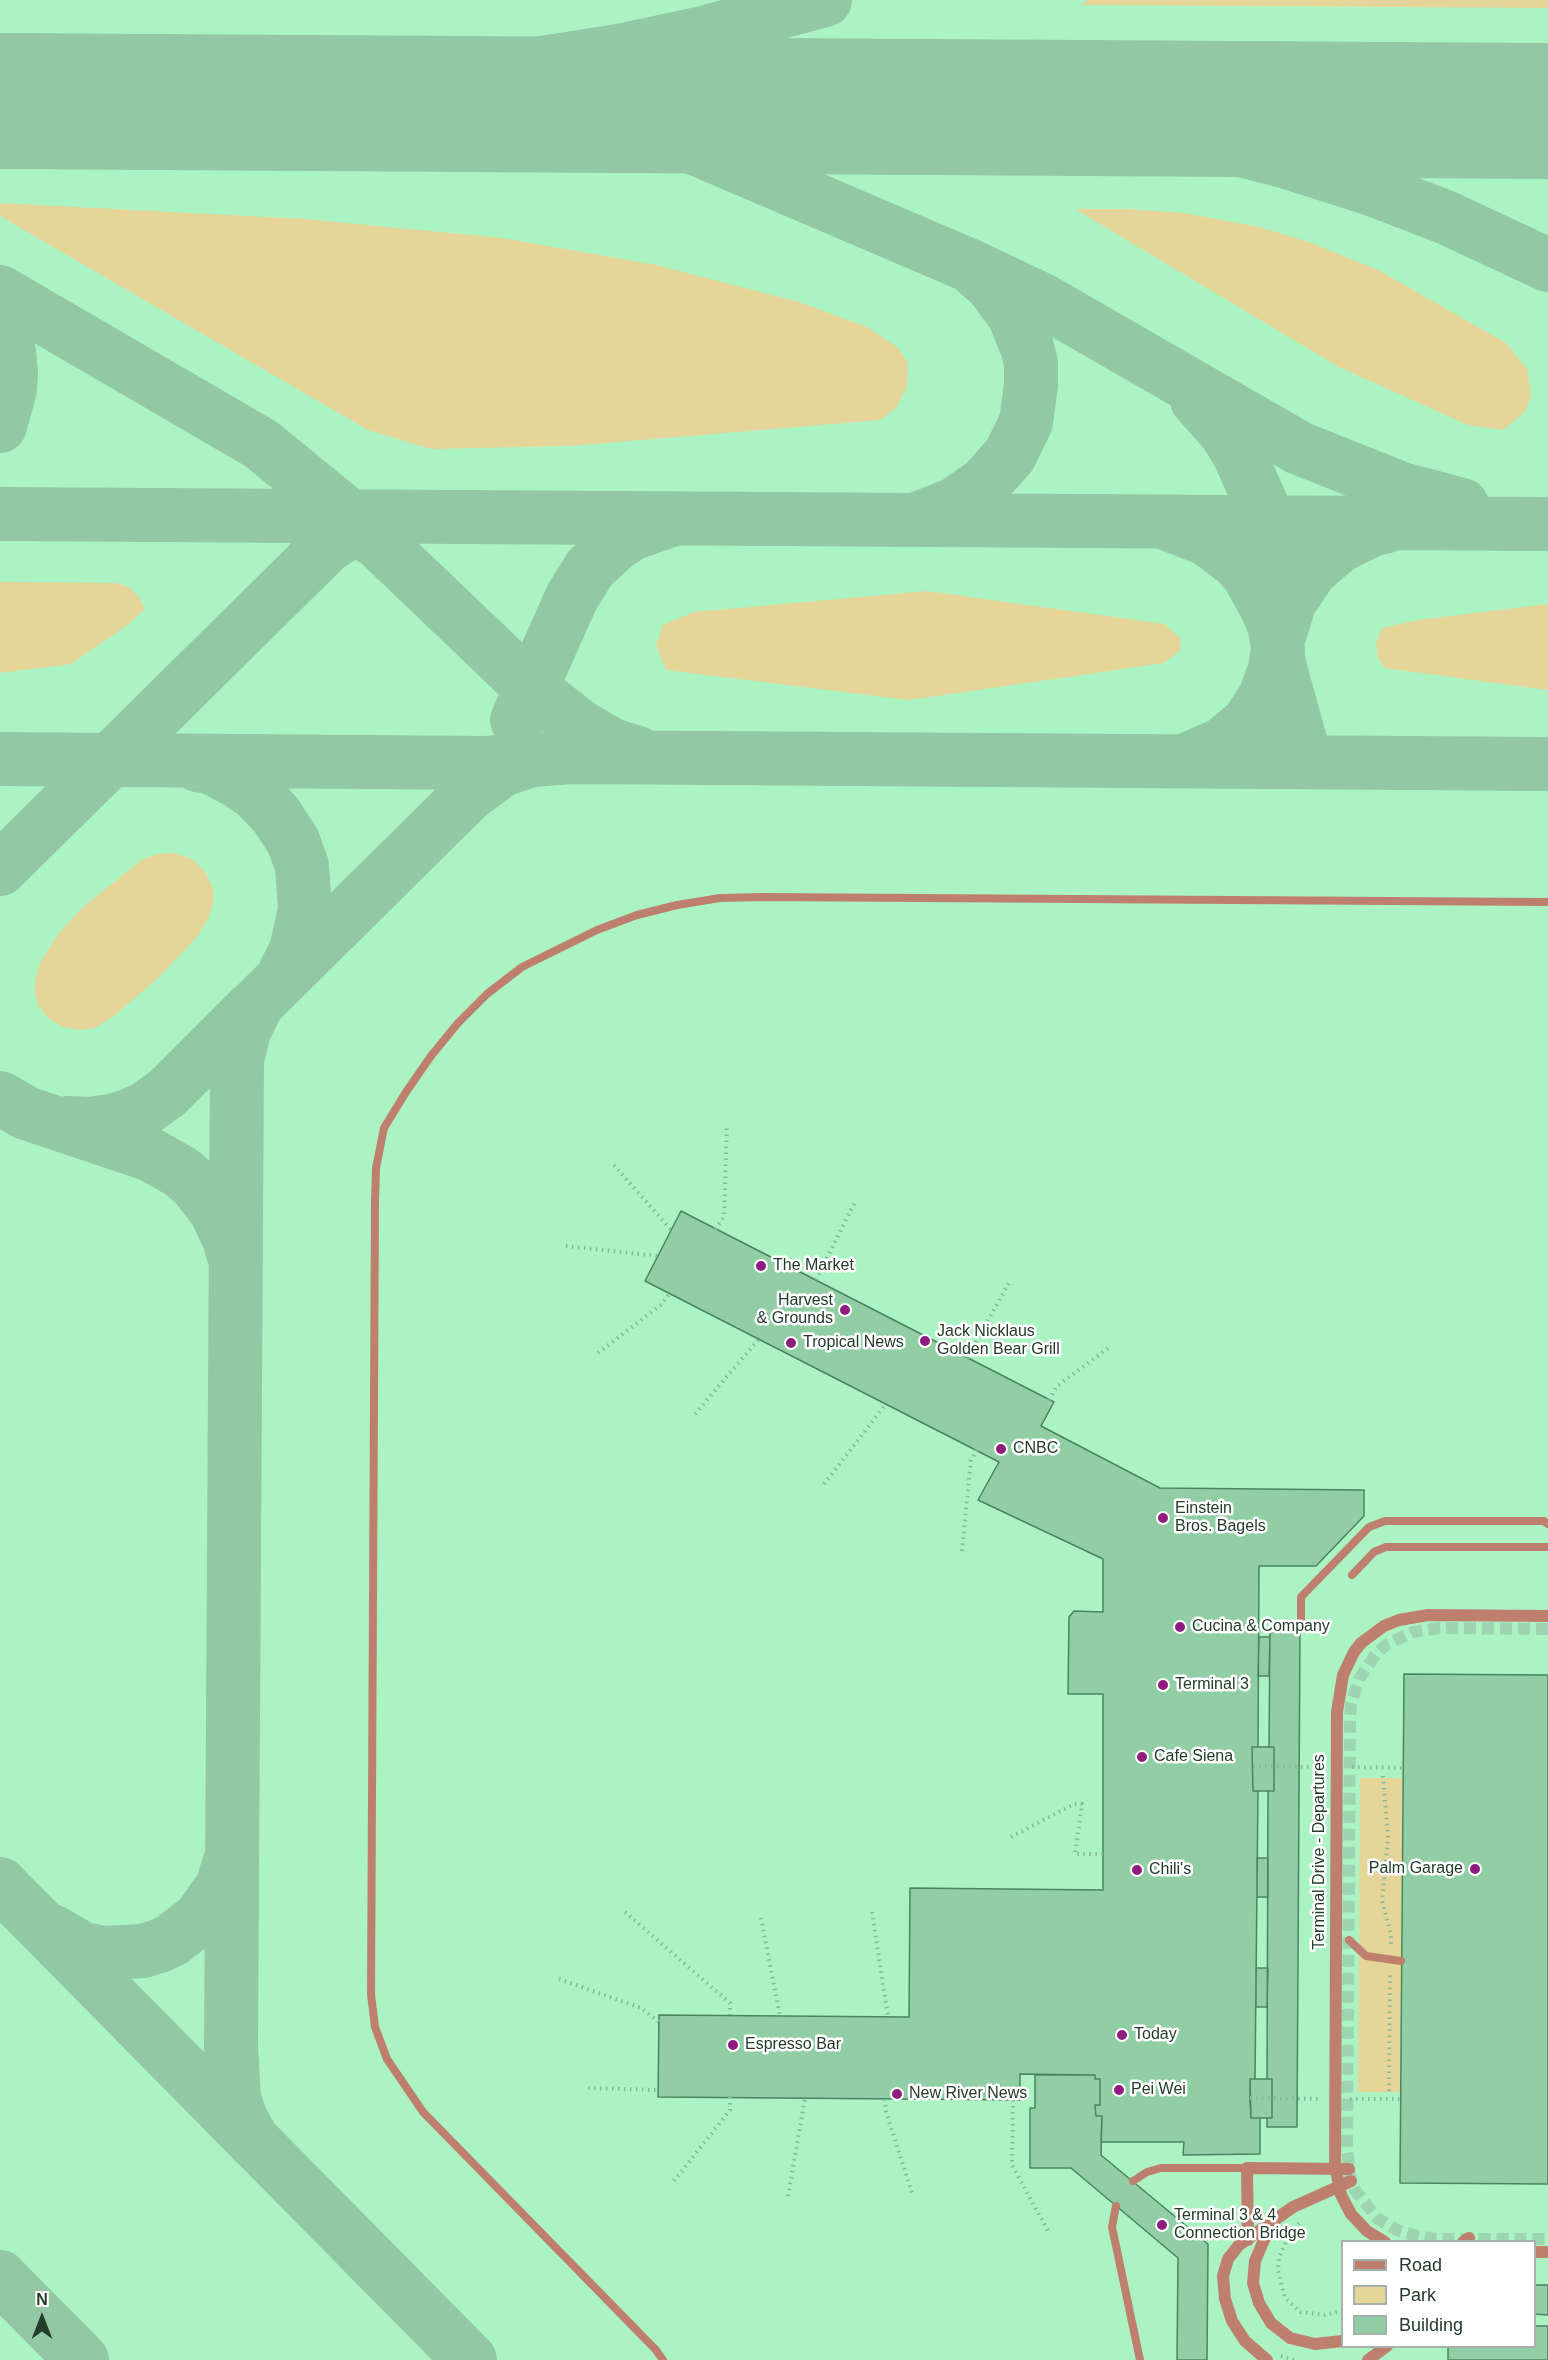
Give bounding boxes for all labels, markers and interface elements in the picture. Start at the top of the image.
place label: The Market [773,1256,854,1276]
marker: The Market [754,1259,768,1273]
place label: Harvest & Grounds [757,1291,833,1329]
marker: Harvest & Grounds [838,1303,852,1317]
place label: Jack Nicklaus Golden Bear Grill [937,1322,1060,1360]
place label: Tropical News [803,1333,904,1353]
marker: Jack Nicklaus Golden Bear Grill [918,1334,932,1348]
marker: Tropical News [784,1336,798,1350]
place label: CNBC [1013,1439,1058,1459]
marker: CNBC [994,1442,1008,1456]
place label: Einstein Bros. Bagels [1175,1499,1266,1537]
marker: Einstein Bros. Bagels [1156,1511,1170,1525]
place label: Cucina & Company [1192,1617,1330,1637]
marker: Cucina & Company [1173,1620,1187,1634]
place label: Terminal 3 [1175,1675,1249,1695]
marker: Terminal 3 [1156,1678,1170,1692]
place label: Cafe Siena [1154,1747,1233,1767]
marker: Cafe Siena [1135,1750,1149,1764]
street label: Terminal Drive - Departures [1310,1754,1330,1950]
place label: Palm Garage [1369,1859,1463,1879]
place label: Chili's [1149,1860,1191,1880]
marker: Palm Garage [1468,1862,1482,1876]
marker: Chili's [1130,1863,1144,1877]
place label: Today [1134,2025,1177,2045]
marker: Today [1115,2028,1129,2042]
place label: Espresso Bar [745,2035,841,2055]
marker: Espresso Bar [726,2038,740,2052]
place label: Pei Wei [1131,2080,1186,2100]
marker: Pei Wei [1112,2083,1126,2097]
place label: New River News [909,2084,1027,2104]
marker: New River News [890,2087,904,2101]
place label: Terminal 3 & 4 Connection Bridge [1174,2206,1306,2244]
marker: Terminal 3 & 4 Connection Bridge [1155,2218,1169,2232]
legend [1341,2240,1536,2348]
text: Road [1399,2255,1442,2275]
text: Park [1399,2285,1436,2305]
north arrow [12,2288,72,2348]
text: N [36,2291,48,2308]
text: Building [1399,2315,1463,2335]

